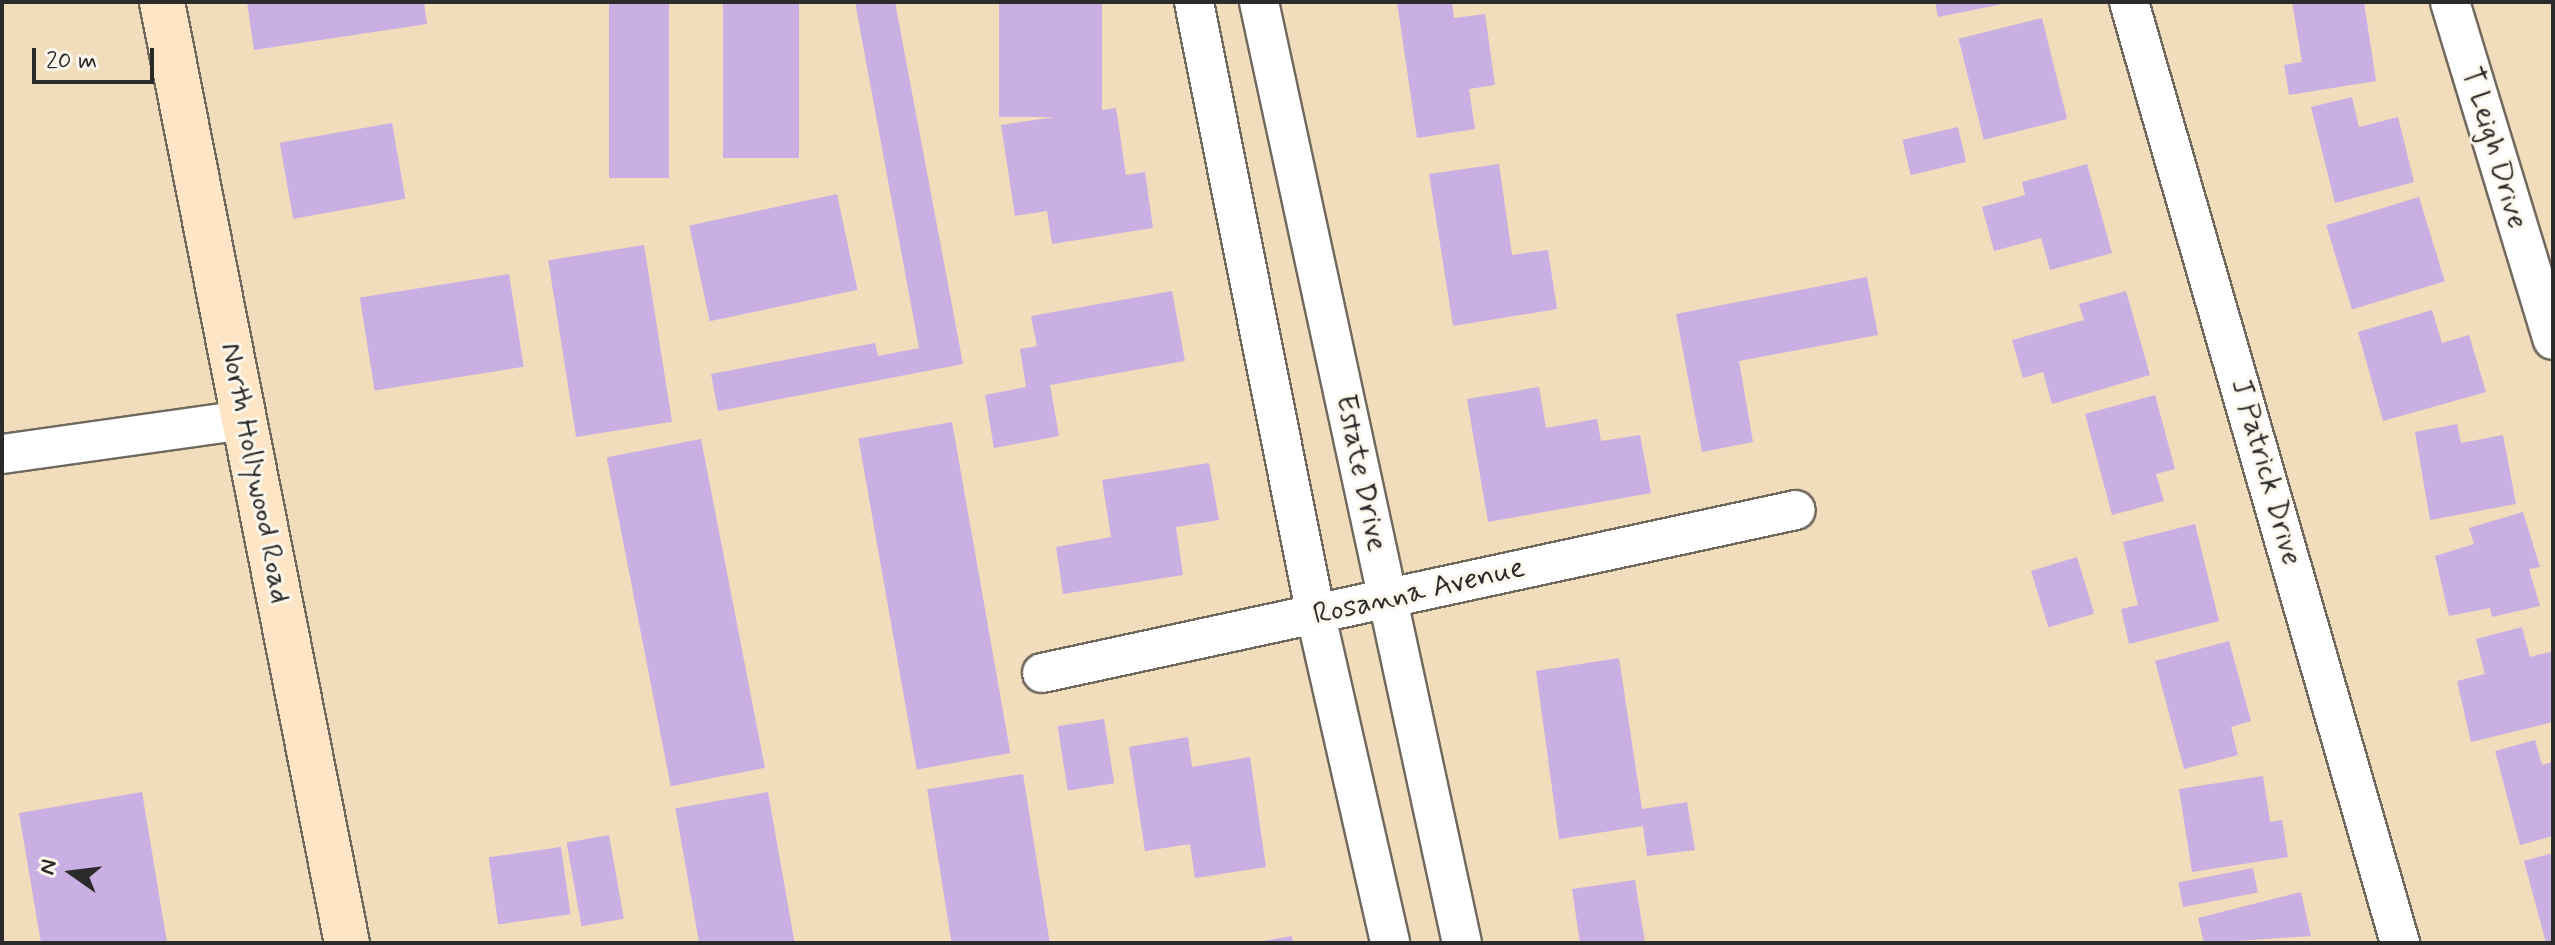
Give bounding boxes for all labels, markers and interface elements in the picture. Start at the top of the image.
scale bar [36,32,158,82]
text: 20 m [46,46,97,77]
street label: T Leigh Drive [2452,63,2536,233]
street label: North Hollywood Road [212,339,298,607]
street label: J Patrick Drive [2222,375,2310,569]
street label: Estate Drive [1327,392,1395,554]
street label: Rosanna Avenue [1310,550,1528,634]
north arrow [32,833,112,913]
text: N [33,857,64,878]

